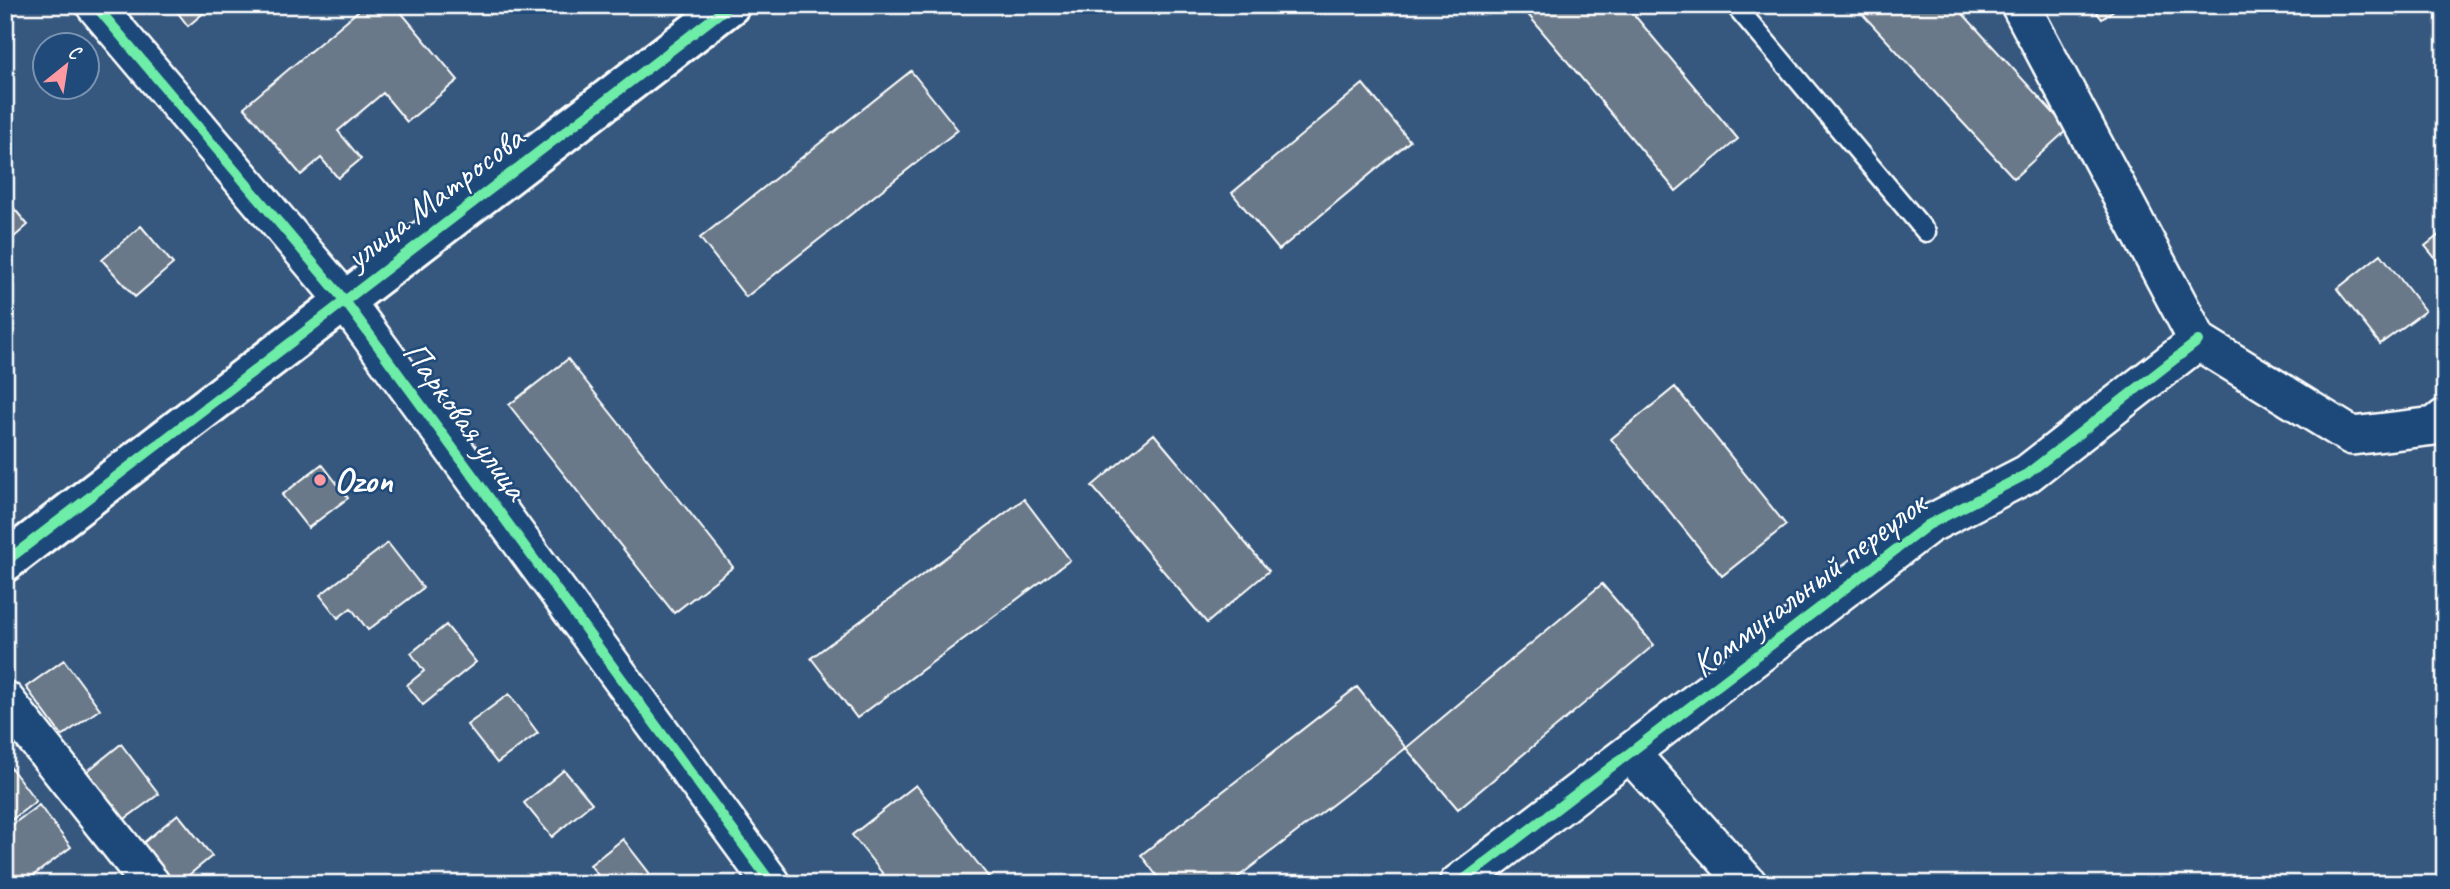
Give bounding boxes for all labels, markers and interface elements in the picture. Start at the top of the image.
north arrow [32,32,102,102]
text: С [64,39,86,66]
street label: улица Матросова [335,114,535,280]
street label: Парковая улица [393,332,540,511]
place label: Ozon [334,458,393,503]
marker: Ozon [312,472,328,488]
street label: Коммунальный переулок [1682,480,1937,687]

